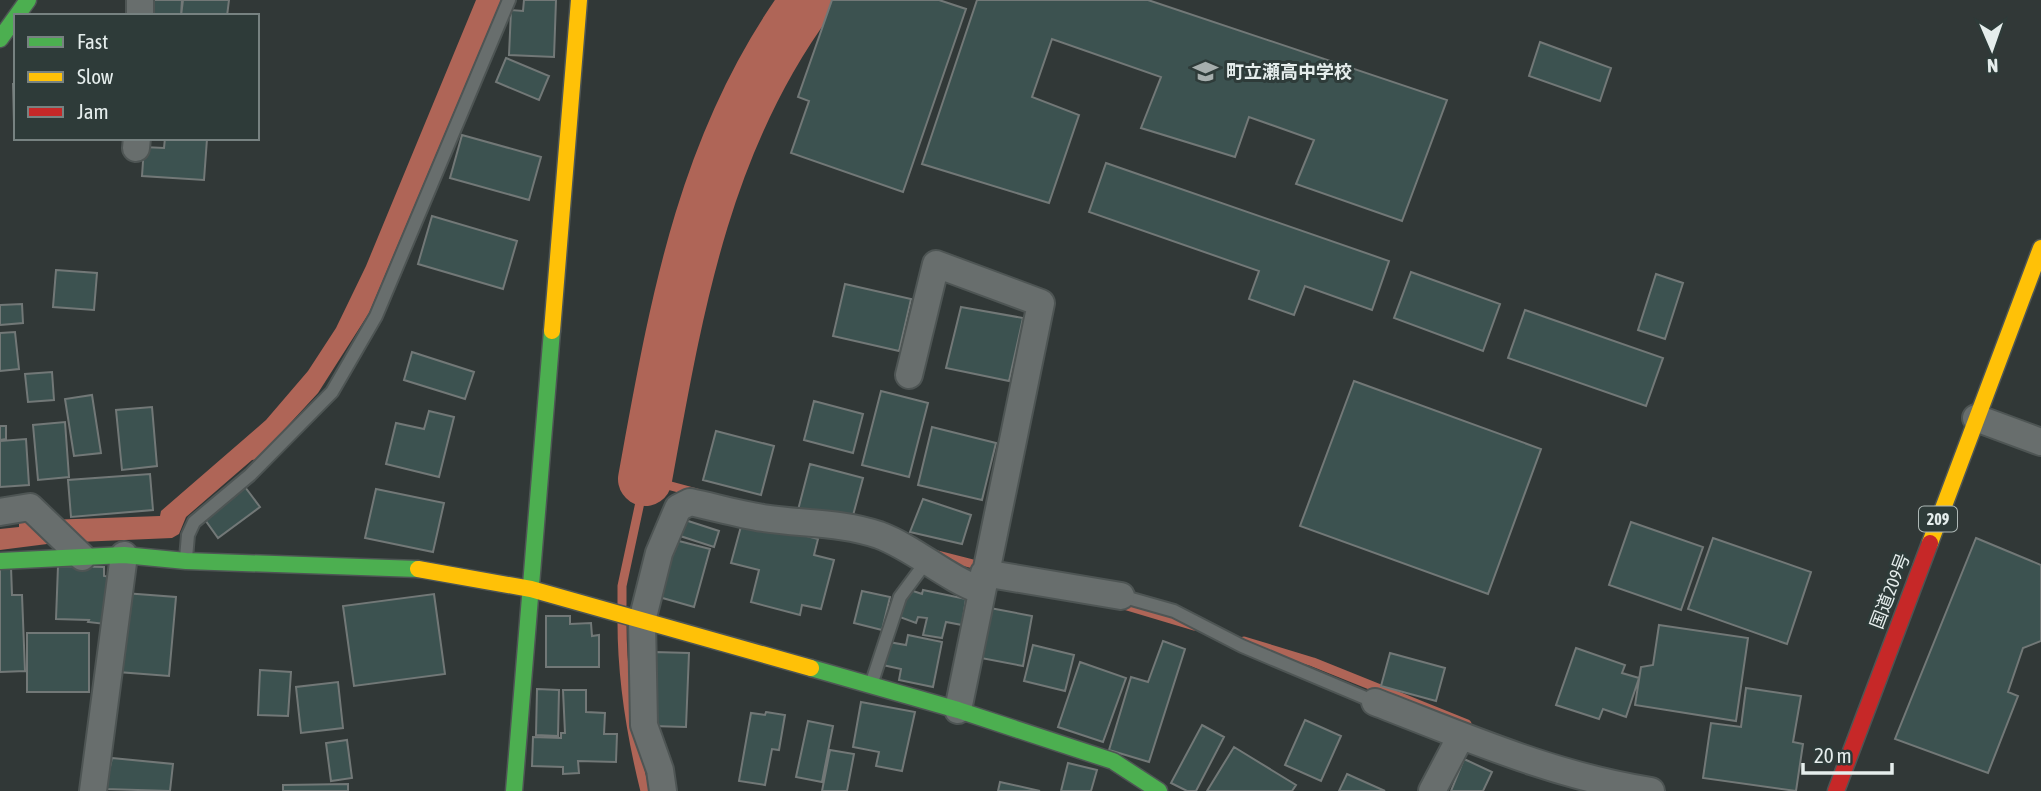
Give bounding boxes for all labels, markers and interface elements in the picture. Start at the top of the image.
legend [14,14,259,140]
north arrow [1957,14,2027,84]
text: Fast [77,29,108,53]
text: N [1987,55,1999,77]
school or university icon: 町立瀬高中学校 [1192,58,1220,86]
place label: 町立瀬高中学校 [1226,61,1352,82]
text: Slow [77,64,114,88]
text: Jam [77,99,109,123]
road number: 209 [1919,506,1957,532]
street label: 国道209号 [1866,550,1914,632]
scale bar [1803,732,1892,776]
text: 20 m [1814,743,1852,767]

